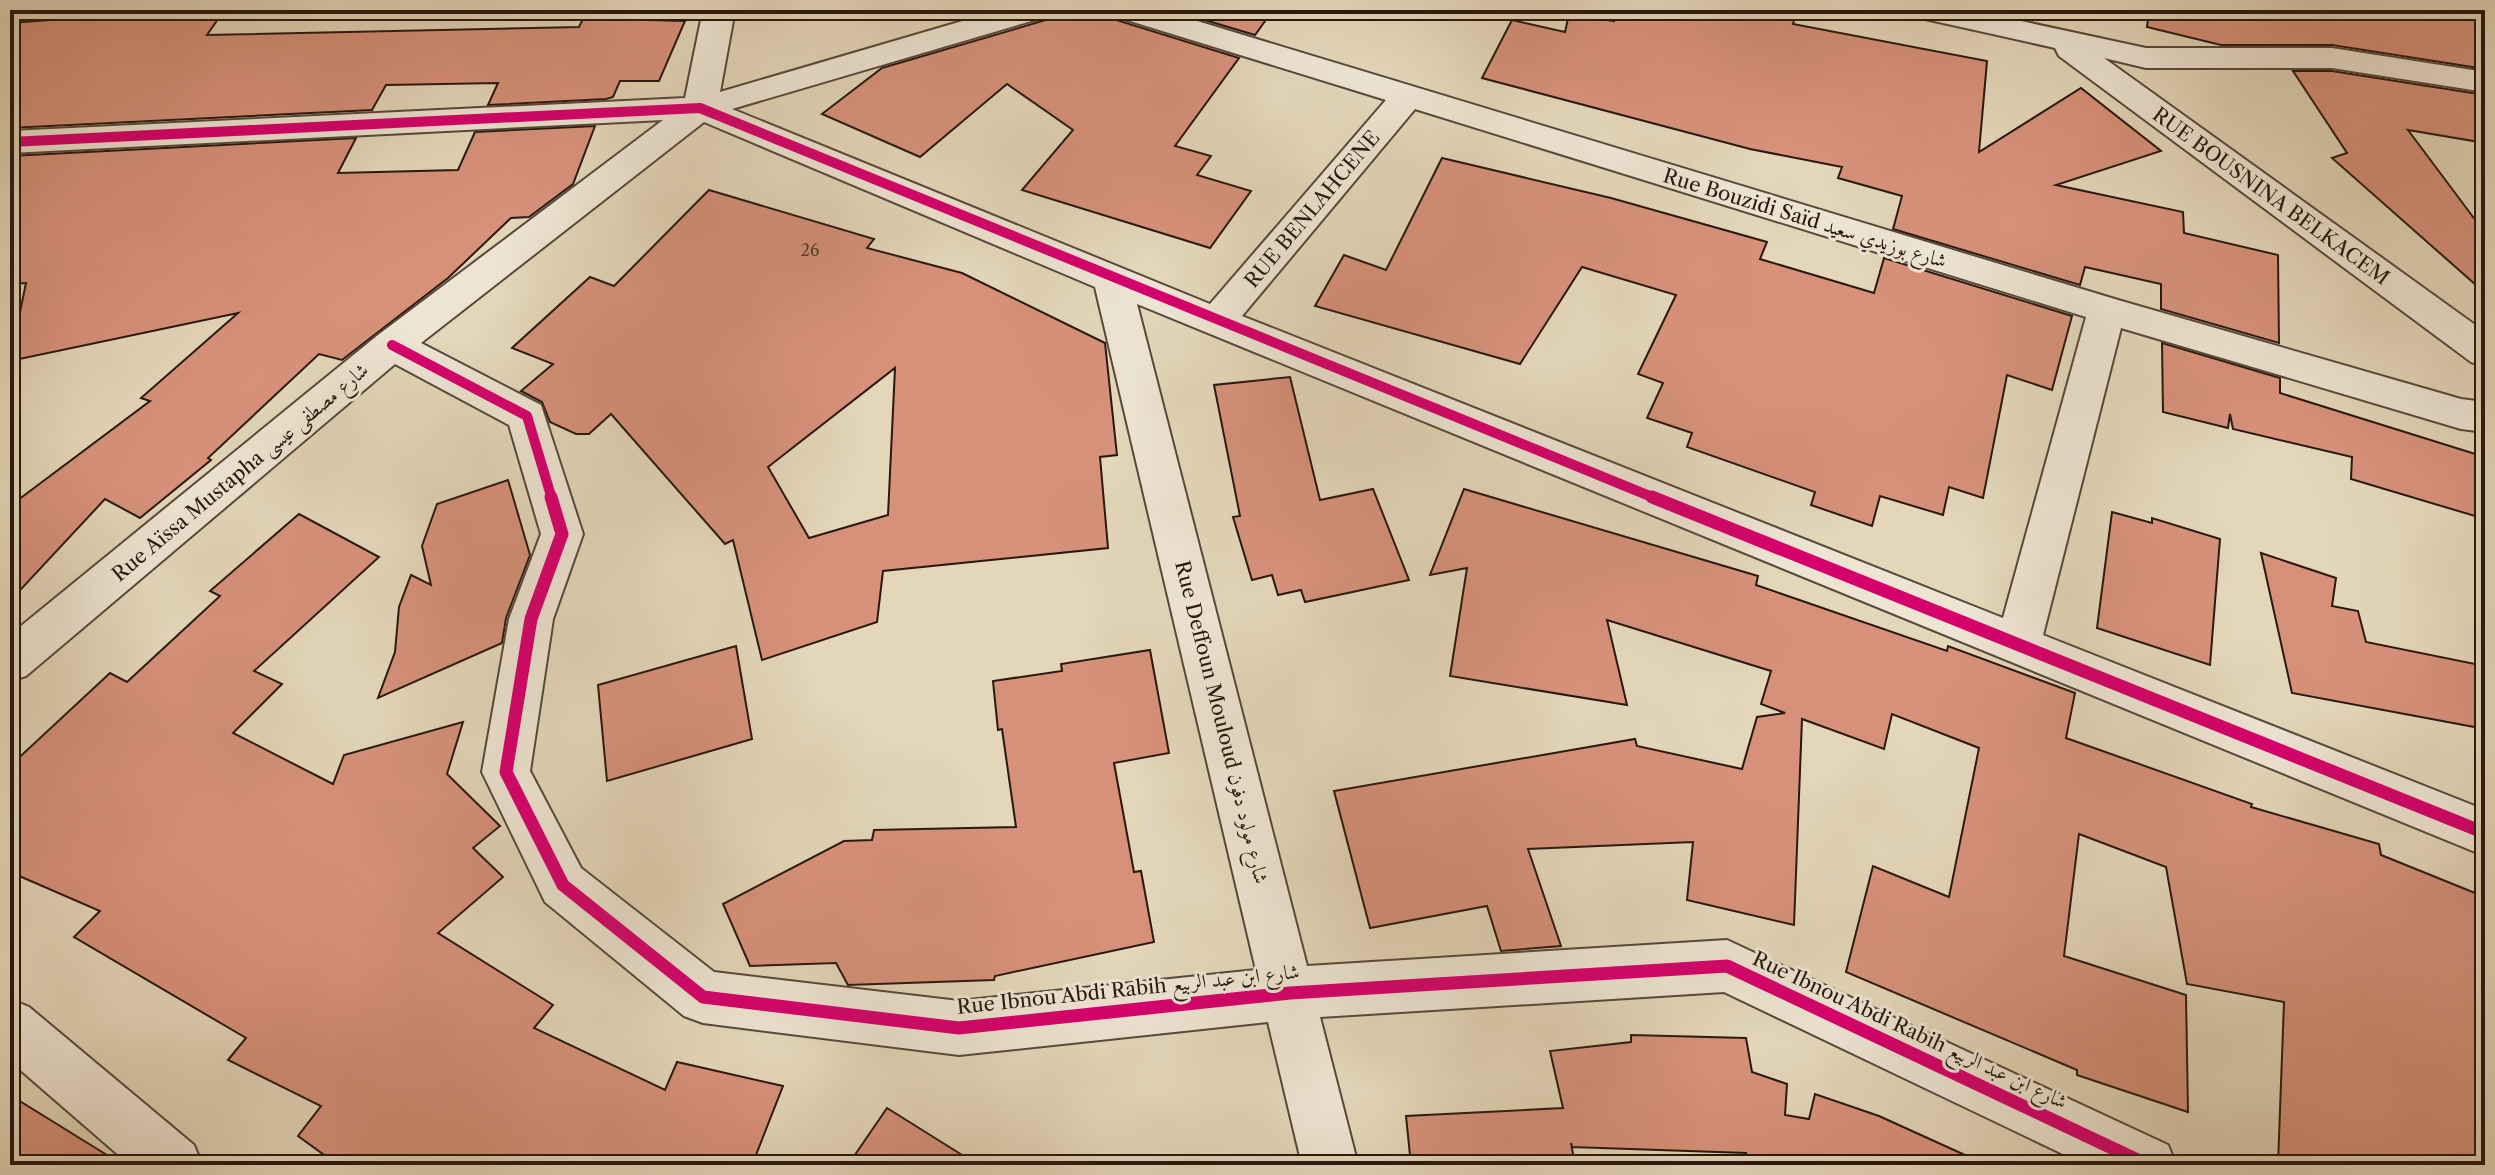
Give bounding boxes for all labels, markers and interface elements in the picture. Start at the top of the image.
street label: RUE BOUSNINA BELKACEM [2148,102,2394,290]
street label: RUE BENLAHCENE [1239,126,1385,292]
street label: Rue Bouzidi Saïd شارع بوزيدي سعيد [1659,163,1950,278]
house number: 26 [801,240,819,260]
street label: Rue Aïssa Mustapha شارع مصطفى عيسى [107,358,377,591]
street label: Rue Deffoun Mouloud شارع مولود دفون [1164,558,1274,887]
street label: Rue Ibnou Abdi Rabih شارع ابن عبد الربيع [1746,946,2071,1119]
street label: Rue Ibnou Abdi Rabih شارع ابن عبد الربيع [955,959,1301,1025]

